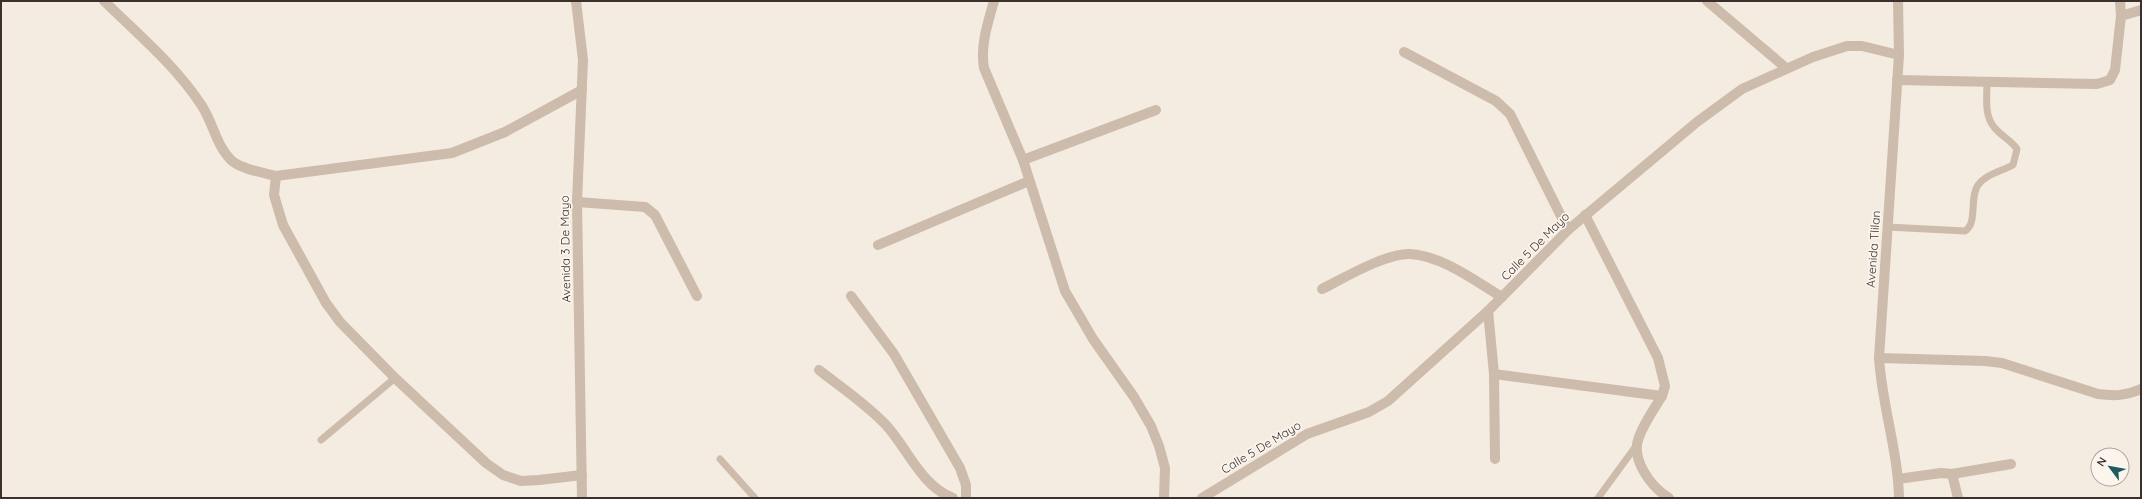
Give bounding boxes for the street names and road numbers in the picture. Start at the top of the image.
street label: Avenida 3 De Mayo [557,195,573,303]
street label: Calle 5 De Mayo [1498,209,1572,283]
street label: Avenida Tlilan [1863,210,1883,288]
street label: Calle 5 De Mayo [1218,417,1304,477]

